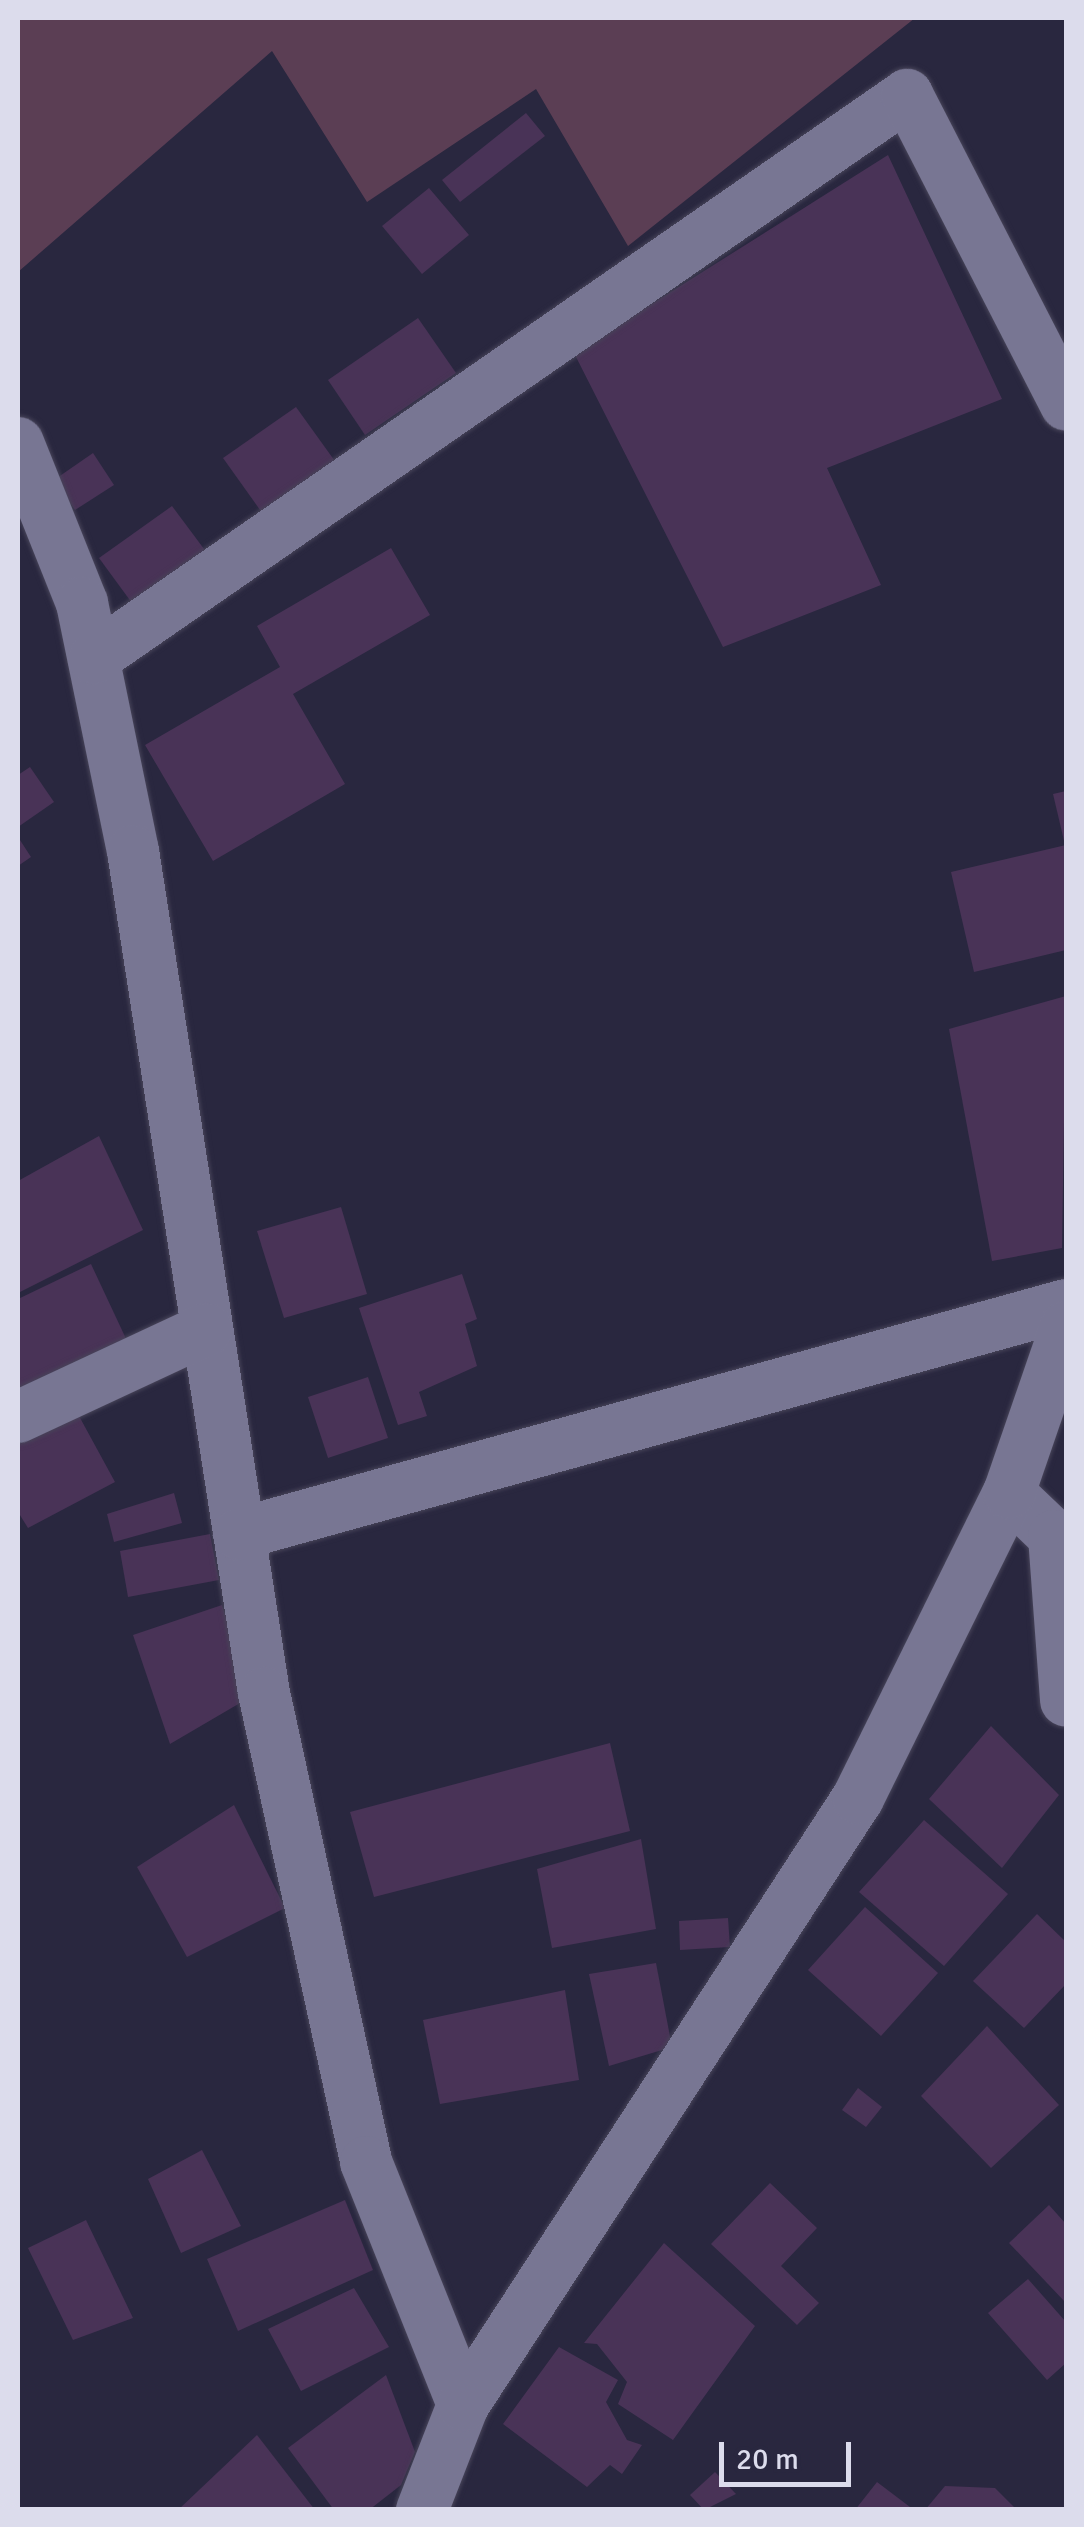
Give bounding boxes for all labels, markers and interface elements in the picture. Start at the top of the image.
scale bar [724,2422,856,2484]
text: 20 m [736,2441,799,2478]

